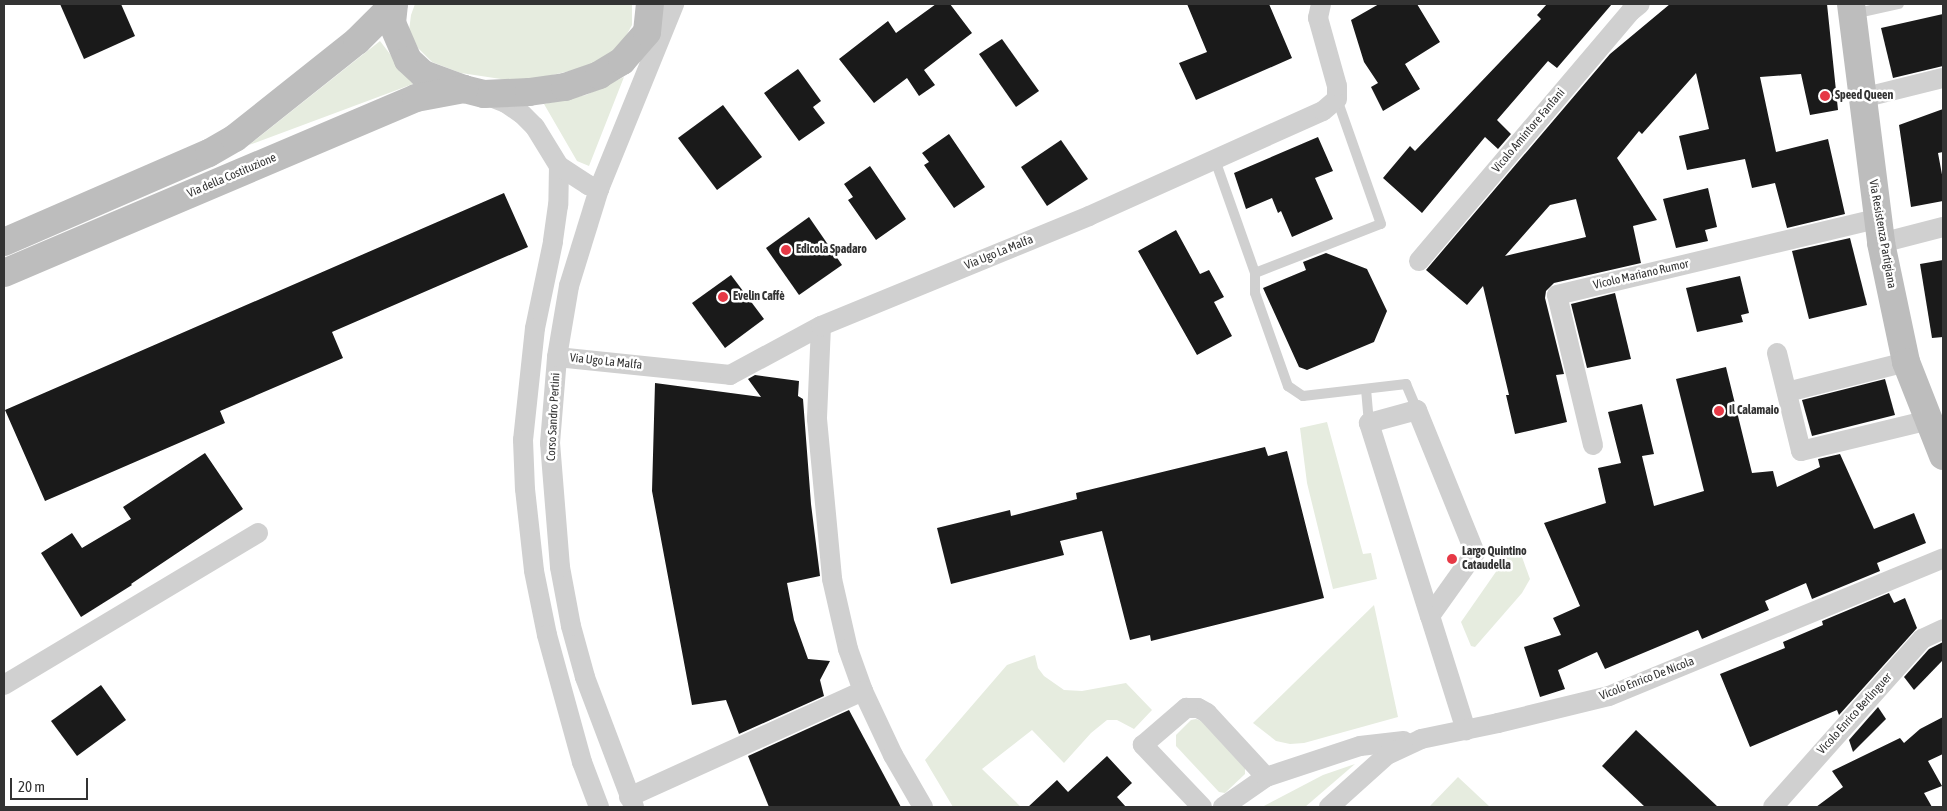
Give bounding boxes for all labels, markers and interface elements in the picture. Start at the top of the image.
street label: Vicolo Amintore Fanfani [1490,86,1568,176]
place label: Speed Queen [1835,89,1893,103]
marker: Speed Queen [1819,90,1831,102]
street label: Via della Costituzione [185,151,279,201]
street label: Via Resistenza Partigiana [1865,178,1899,290]
street label: Via Ugo La Malfa [963,233,1035,273]
place label: Edicola Spadaro [796,243,867,257]
marker: Edicola Spadaro [780,244,792,256]
street label: Vicolo Mariano Rumor [1592,257,1690,293]
place label: Evelin Caffè [733,290,785,304]
marker: Evelin Caffè [717,291,729,303]
street label: Via Ugo La Malfa [569,351,643,373]
street label: Corso Sandro Pertini [544,372,564,462]
place label: Il Calamaio [1729,404,1779,418]
marker: Il Calamaio [1713,405,1725,417]
place label: Largo Quintino Cataudella [1462,545,1527,573]
marker: Largo Quintino Cataudella [1446,553,1458,565]
street label: Vicolo Enrico De Nicola [1598,654,1696,704]
street label: Vicolo Enrico Berlinguer [1815,670,1895,758]
scale bar [12,768,90,800]
text: 20 m [18,778,45,795]

